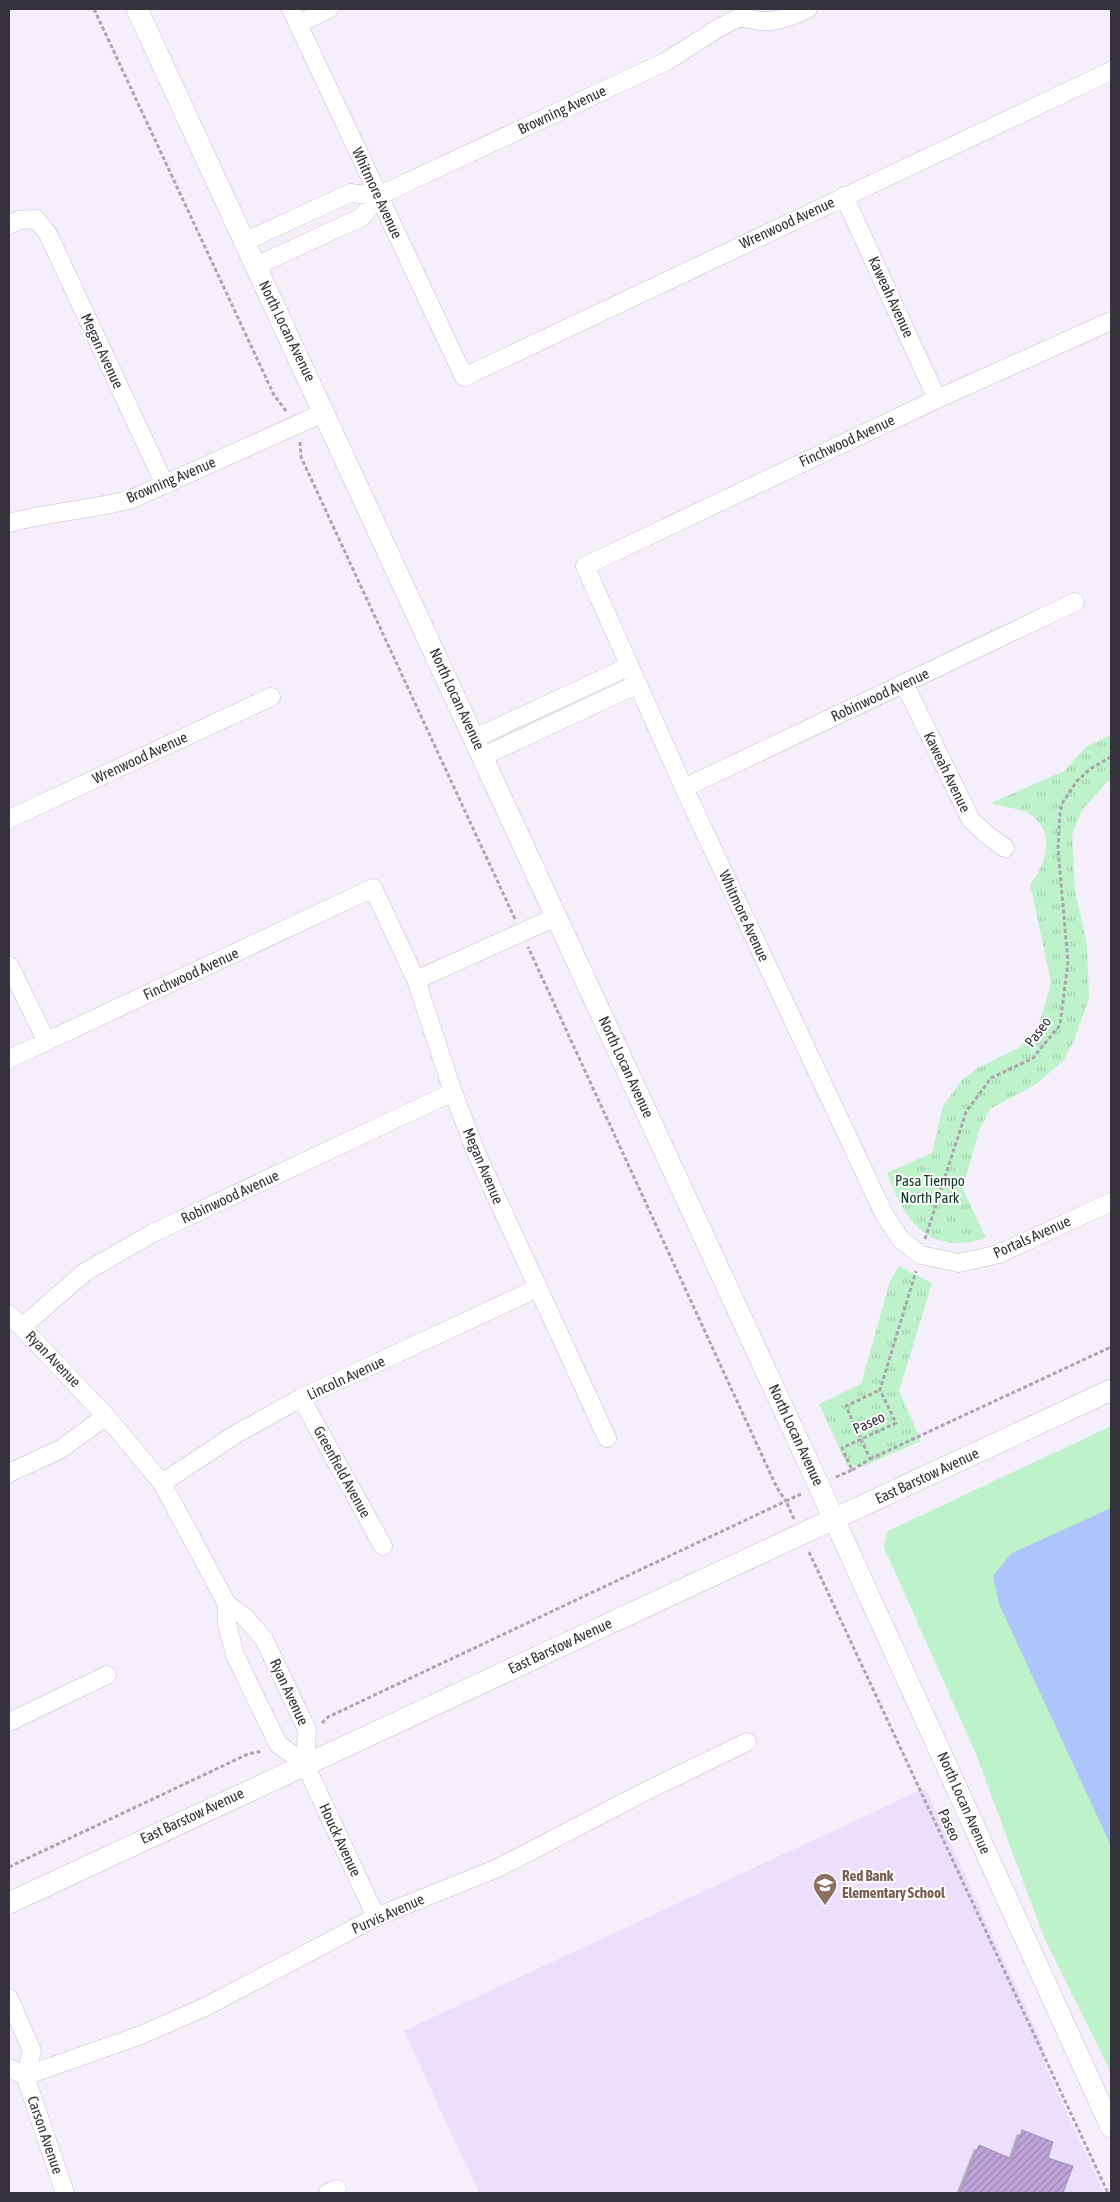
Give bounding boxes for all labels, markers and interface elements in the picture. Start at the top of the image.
street label: Browning Avenue [515,82,609,137]
street label: Whitmore Avenue [349,145,406,241]
street label: Wrenwood Avenue [737,193,837,252]
street label: Kaweah Avenue [865,254,918,340]
street label: North Locan Avenue [256,278,319,384]
street label: Megan Avenue [78,311,127,391]
street label: Finchwood Avenue [796,411,897,470]
street label: Browning Avenue [124,453,218,506]
street label: North Locan Avenue [426,645,488,752]
street label: Robinwood Avenue [828,664,932,725]
street label: Wrenwood Avenue [90,728,190,787]
street label: Kaweah Avenue [921,729,974,815]
street label: Whitmore Avenue [716,868,773,964]
street label: Finchwood Avenue [140,944,241,1003]
street label: North Locan Avenue [595,1013,657,1120]
street label: Paseo [1021,1013,1054,1050]
street label: Megan Avenue [460,1125,507,1207]
street label: Robinwood Avenue [178,1166,282,1227]
park label: Pasa Tiempo North Park [895,1172,965,1206]
street label: Portals Avenue [991,1212,1073,1261]
street label: Ryan Avenue [22,1327,84,1390]
street label: Lincoln Avenue [304,1352,388,1403]
street label: North Locan Avenue [765,1381,827,1488]
street label: Paseo [850,1408,887,1437]
street label: Greenfield Avenue [310,1423,375,1521]
street label: East Barstow Avenue [872,1444,982,1507]
street label: East Barstow Avenue [505,1614,615,1677]
street label: Ryan Avenue [267,1656,312,1728]
street label: North Locan Avenue [934,1749,995,1857]
street label: East Barstow Avenue [137,1784,247,1847]
street label: Houck Avenue [316,1801,365,1879]
street label: Paseo [935,1806,964,1843]
place label: Red Bank Elementary School [842,1867,946,1901]
school or university icon: Red Bank Elementary School [812,1872,838,1906]
street label: Purvis Avenue [349,1890,427,1937]
street label: Carson Avenue [24,2094,67,2176]

